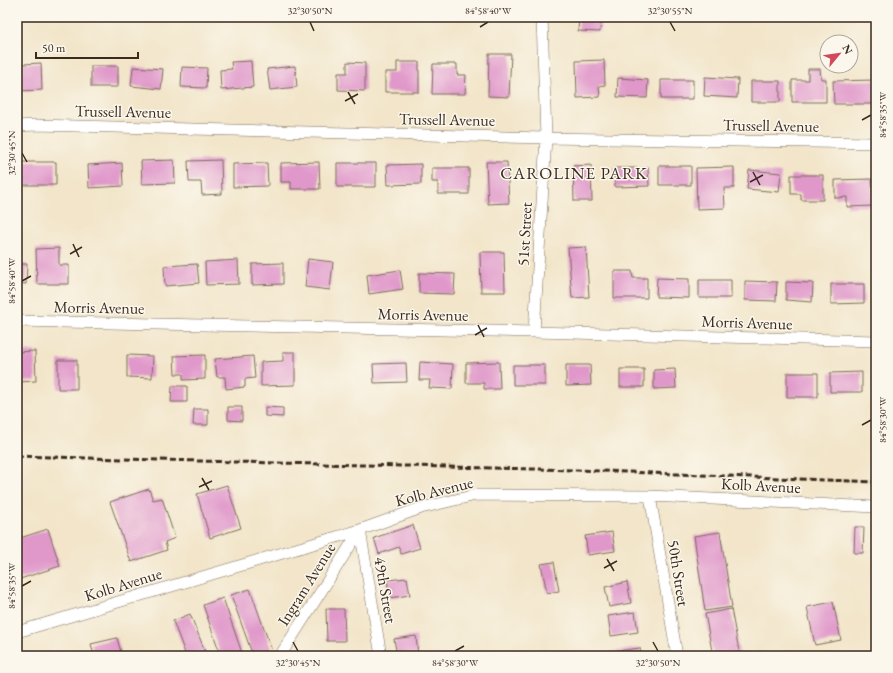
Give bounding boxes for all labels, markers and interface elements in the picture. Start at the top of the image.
text: 32°30'50"N [288,4,333,17]
text: 84°58'40"W [465,4,512,17]
text: 32°30'55"N [648,4,693,17]
scale bar [36,34,138,60]
north arrow [819,34,859,74]
text: 50 m [42,40,66,56]
text: N [839,42,856,57]
text: 84°58'35"W [876,91,889,138]
street label: Trussell Avenue [75,100,171,123]
street label: Trussell Avenue [399,108,495,131]
street label: Trussell Avenue [723,114,819,137]
text: 32°30'45"N [5,130,18,175]
district label: CAROLINE PARK [500,162,648,184]
street label: 51st Street [512,202,537,266]
text: 84°58'40"W [5,257,18,304]
street label: Morris Avenue [53,296,145,319]
street label: Morris Avenue [377,303,469,326]
street label: Morris Avenue [701,310,793,335]
text: 84°58'30"W [876,396,889,443]
street label: Kolb Avenue [393,472,475,511]
street label: Kolb Avenue [721,473,801,498]
street label: 50th Street [663,538,694,608]
street label: Ingram Avenue [273,539,340,630]
street label: 49th Street [369,555,402,625]
text: 84°58'35"W [5,562,18,609]
street label: Kolb Avenue [82,563,164,606]
text: 32°30'45"N [276,656,321,669]
text: 84°58'30"W [432,656,479,669]
text: 32°30'50"N [636,656,681,669]

